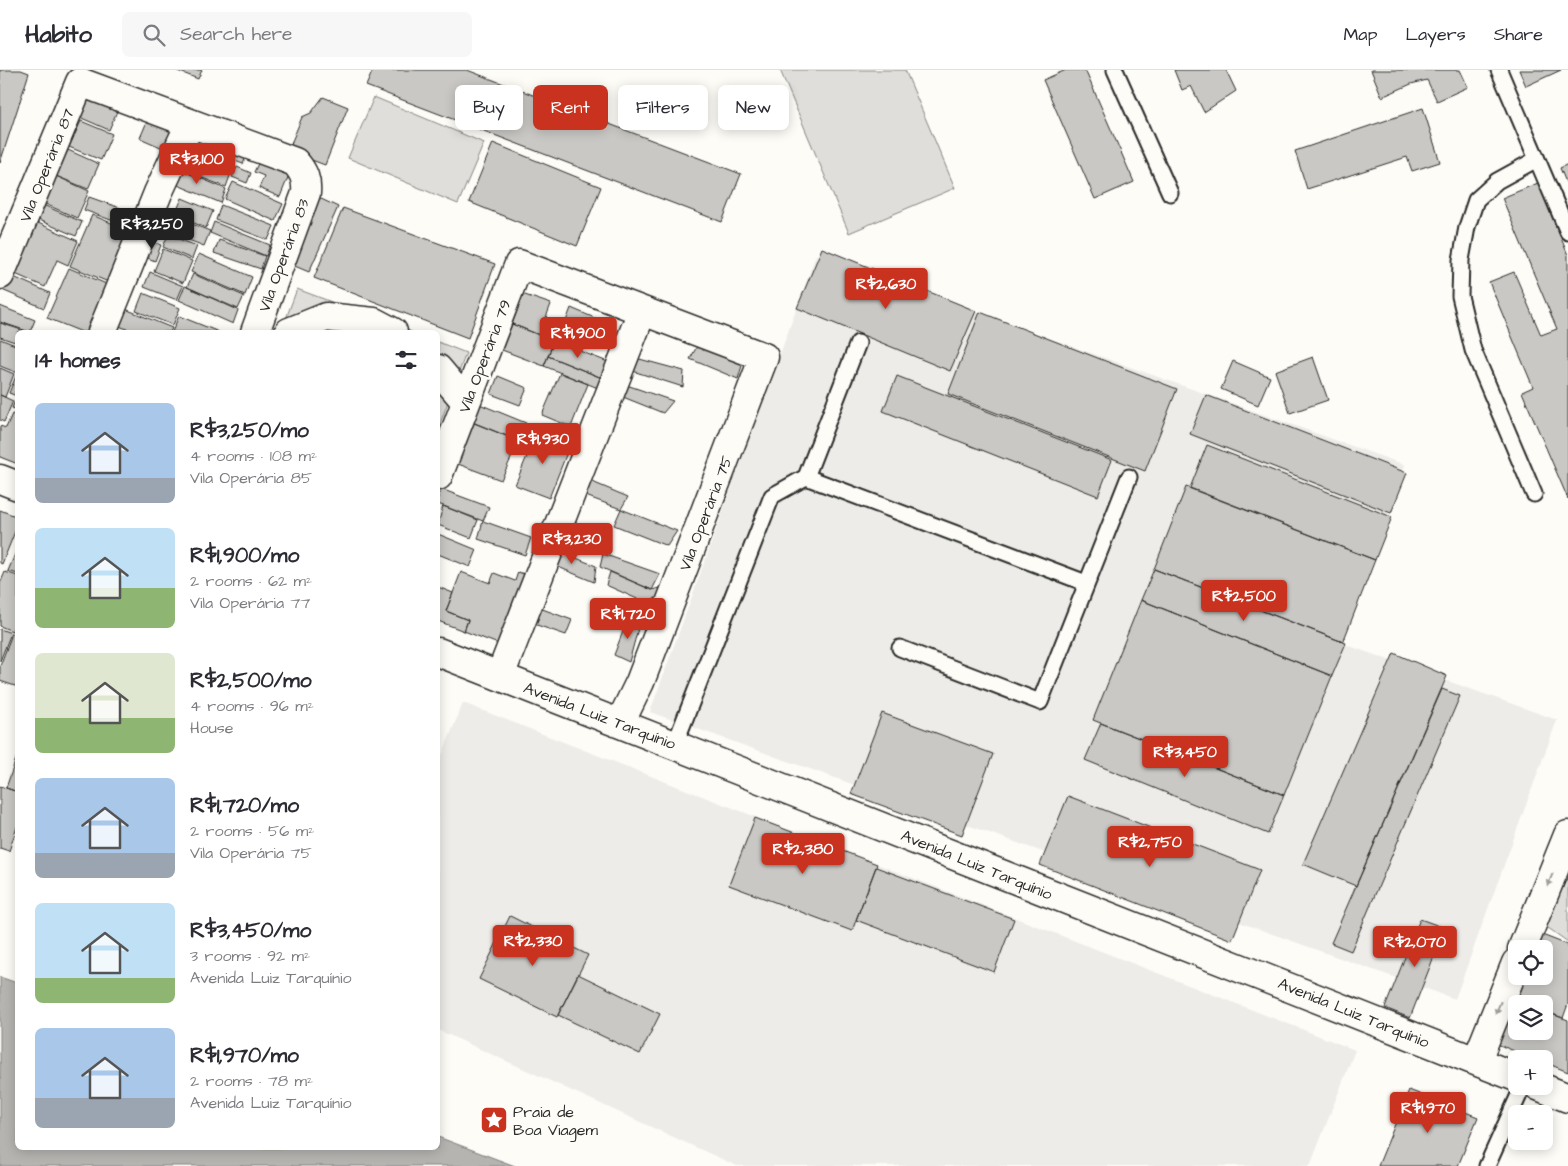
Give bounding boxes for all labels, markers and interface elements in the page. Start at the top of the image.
search box [122,12,472,57]
text: Habito [25,18,92,52]
icon: search [140,21,168,49]
text: Search here [180,21,292,48]
text: Map [1343,22,1377,47]
text: Layers [1405,22,1466,47]
text: Share [1494,22,1543,47]
chip: Buy [455,85,523,130]
chip: Rent [533,85,608,130]
chip: Filters [618,85,708,130]
chip: New [718,85,789,130]
street label: Vila Operária 87 [14,105,80,225]
pin: R$3,100 [151,142,243,185]
text: R$3,100 [170,148,224,170]
street label: Vila Operária 83 [253,196,315,315]
pin: R$3,250 [106,208,198,250]
text: R$3,250 [121,213,183,235]
pin: R$2,630 [840,268,932,310]
text: R$2,630 [856,273,916,295]
street label: Vila Operária 79 [453,297,517,416]
pin: R$1,900 [532,316,624,359]
text: R$1,900 [551,322,605,344]
text: 14 homes [35,346,121,375]
icon: filters [392,346,420,374]
text: R$3,250/mo [190,416,309,445]
pin: R$1,930 [497,422,589,465]
icon: home [75,423,135,483]
text: R$1,930 [517,428,569,450]
text: 4 rooms · 108 m² [190,445,317,467]
street label: Vila Operária 75 [674,452,738,574]
text: Vila Operária 85 [190,467,312,489]
pin: R$3,230 [526,522,618,565]
text: R$3,230 [543,528,601,550]
text: R$1,900/mo [190,541,299,570]
icon: home [75,548,135,608]
text: 2 rooms · 62 m² [190,570,312,592]
pin: R$2,500 [1198,580,1290,622]
text: R$2,500 [1212,585,1276,607]
text: Vila Operária 77 [190,592,310,614]
pin: R$1,720 [582,598,674,640]
text: R$1,720 [601,603,655,625]
text: R$2,500/mo [190,666,312,695]
icon: home [75,673,135,733]
street label: Avenida Luiz Tarquínio [520,677,679,755]
text: 4 rooms · 96 m² [190,695,314,717]
text: House [190,717,234,739]
pin: R$3,450 [1139,736,1231,778]
text: R$3,450 [1153,741,1217,763]
text: R$1,720/mo [190,791,299,820]
icon: home [75,798,135,858]
text: 2 rooms · 56 m² [190,820,314,842]
street label: Avenida Luiz Tarquínio [898,824,1056,905]
pin: R$2,750 [1104,826,1196,868]
text: R$2,750 [1118,831,1182,853]
pin: R$2,380 [757,832,849,875]
text: R$2,380 [773,838,833,860]
text: Vila Operária 75 [190,842,312,864]
one-way arrow [1545,873,1553,887]
text: R$3,450/mo [190,916,311,945]
icon: home [75,923,135,983]
pin: R$2,330 [487,924,579,967]
pin: R$2,070 [1369,926,1461,968]
text: R$2,330 [504,930,562,952]
text: R$2,070 [1384,931,1446,953]
map controls [1508,940,1553,1150]
button: locate [1508,940,1553,985]
text: 3 rooms · 92 m² [190,945,310,967]
text: Avenida Luiz Tarquínio [190,967,351,989]
street label: Avenida Luiz Tarquínio [1275,972,1433,1053]
button: layers [1508,995,1553,1040]
one-way arrow [1494,1001,1502,1016]
text: R$1,970/mo [190,1041,299,1070]
icon: home [75,1048,135,1108]
button: + [1508,1050,1553,1095]
text: 2 rooms · 78 m² [190,1070,313,1092]
text: Avenida Luiz Tarquínio [190,1092,351,1114]
pin: R$1,970 [1382,1092,1474,1134]
text: R$1,970 [1401,1097,1455,1119]
place label: Praia de Boa Viagem [513,1101,598,1142]
place icon: Praia de Boa Viagem [479,1105,509,1135]
button: − [1508,1105,1553,1150]

